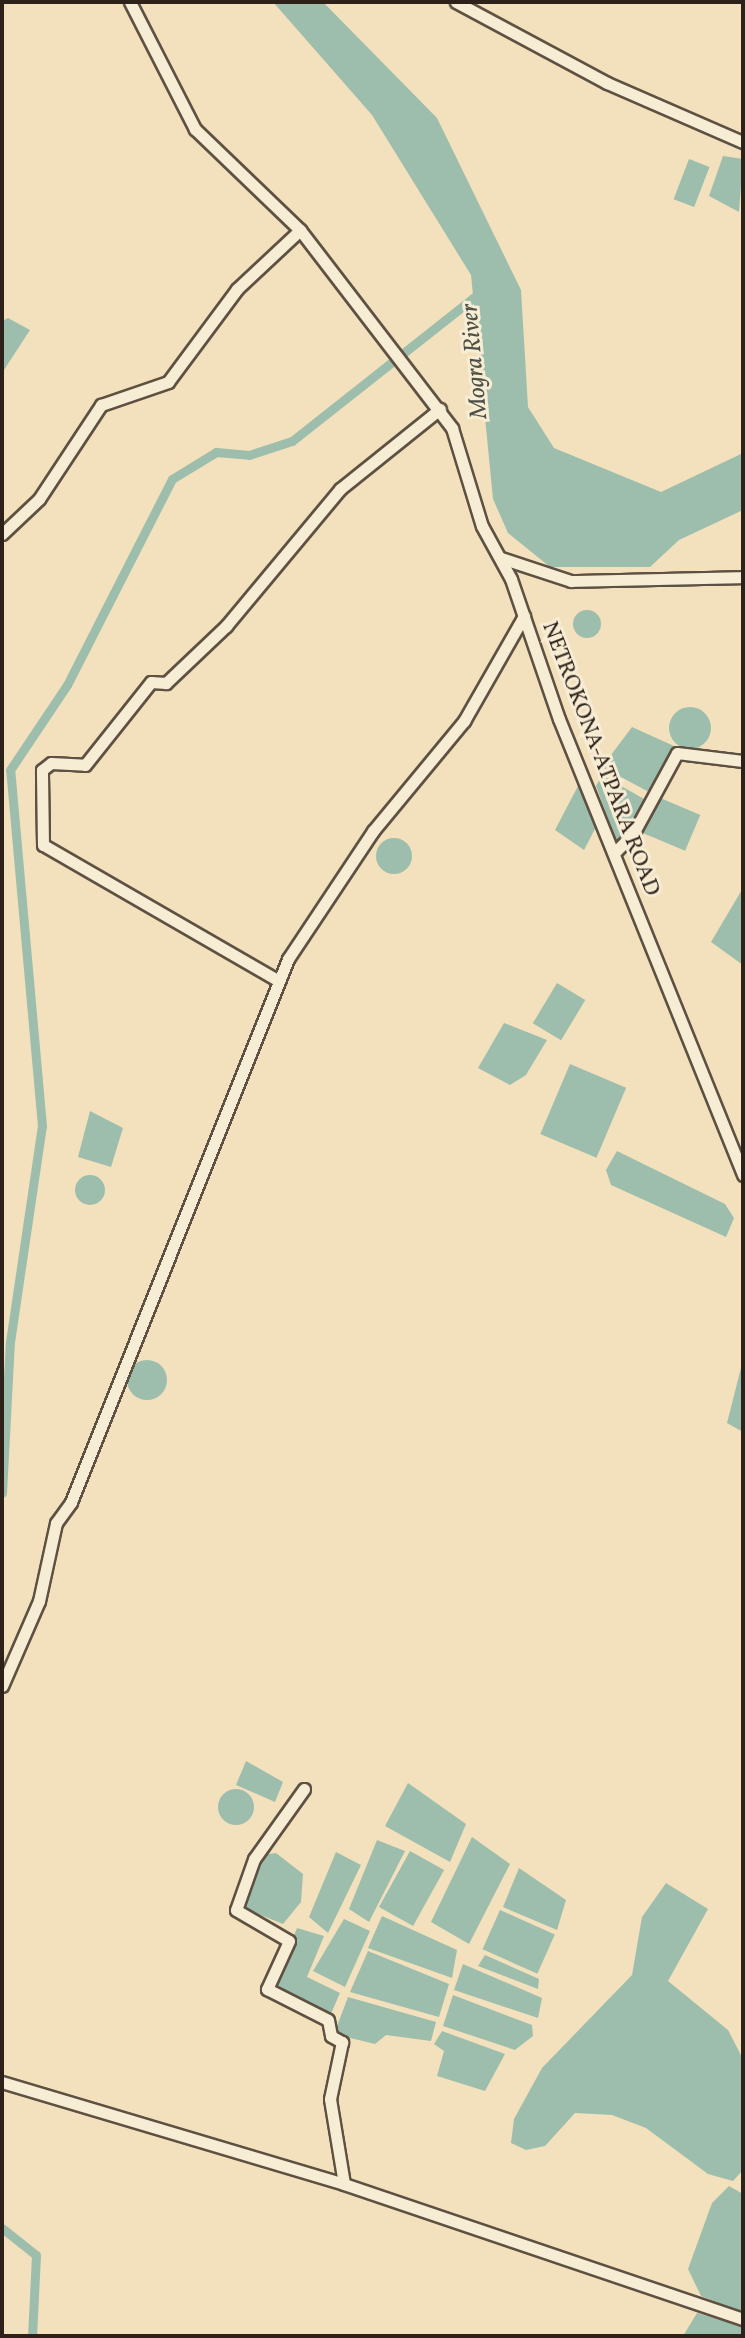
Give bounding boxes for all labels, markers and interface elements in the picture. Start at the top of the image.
water label: Mogra River [457,302,495,420]
street label: NETROKONA-ATPARA ROAD [535,618,665,900]

